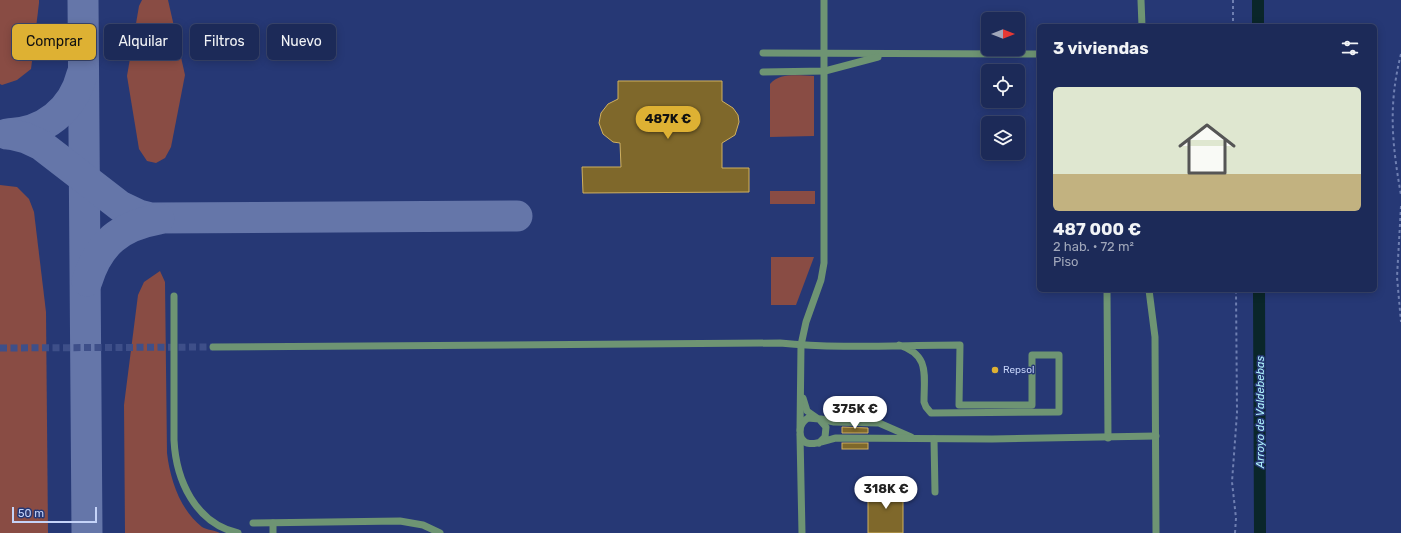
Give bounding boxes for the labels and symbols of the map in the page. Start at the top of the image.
north arrow [981,12,1025,56]
pin: 487K € [635,106,701,140]
water label: Arroyo de Valdebebas [1254,356,1267,469]
place label: Repsol [1003,364,1034,376]
marker: Repsol [990,365,1000,375]
pin: 375K € [822,396,888,430]
pin: 318K € [853,476,919,510]
scale bar [12,505,97,524]

